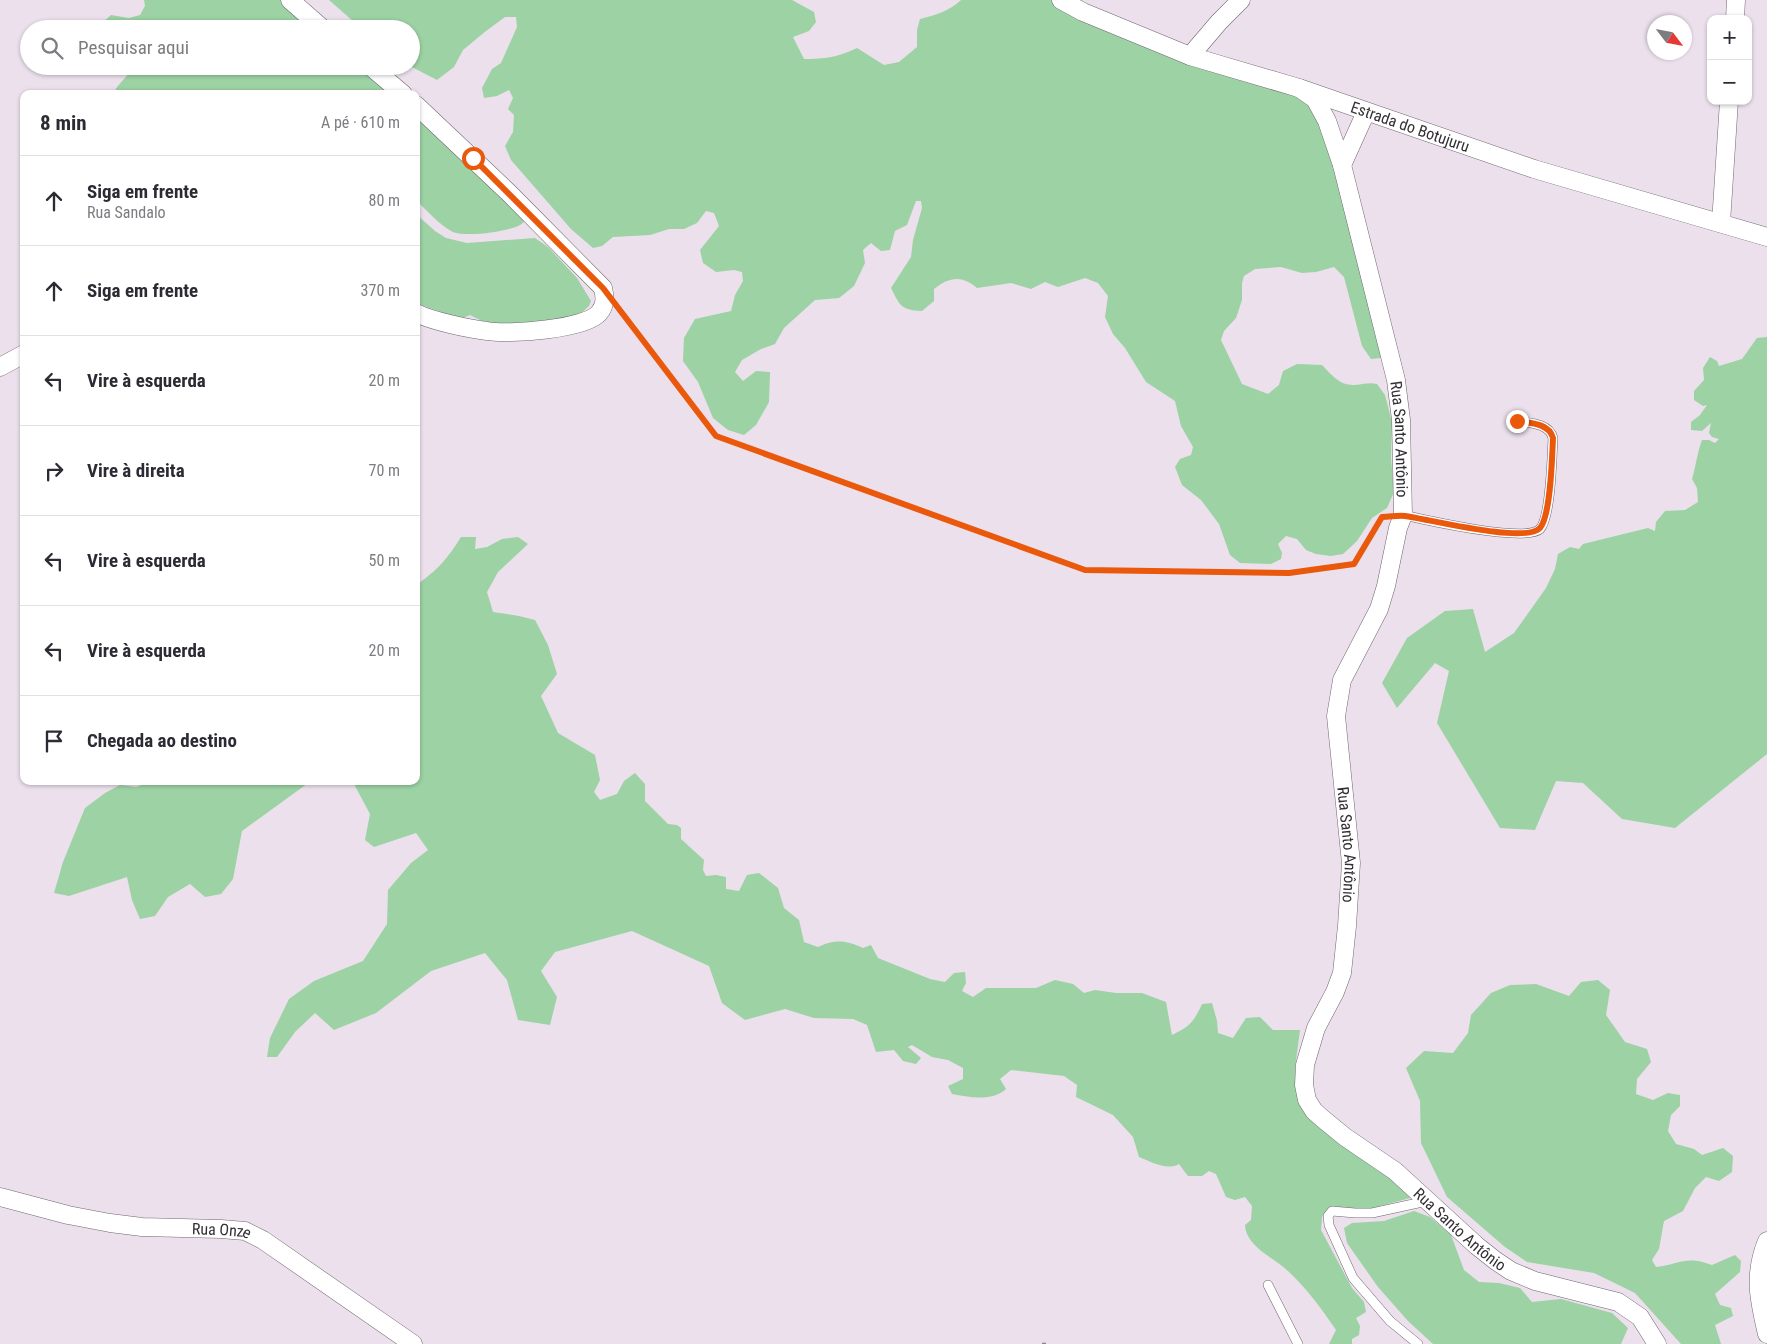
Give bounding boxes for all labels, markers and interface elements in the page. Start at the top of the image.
north arrow [1647,15,1692,60]
map controls [1707,15,1752,105]
button: + [1707,15,1752,60]
search box [20,20,420,75]
icon: search [38,34,66,62]
text: Pesquisar aqui [78,36,189,59]
button: − [1707,60,1752,105]
street label: Estrada do Botujuru [1348,98,1472,156]
text: 8 min [40,111,87,135]
text: A pé · 610 m [321,113,400,132]
route start [462,147,485,170]
text: Siga em frente [87,180,198,203]
icon: ahead [40,187,68,215]
text: 80 m [368,191,400,210]
text: Rua Sandalo [87,203,166,222]
icon: ahead [40,277,68,305]
text: Siga em frente [87,279,198,302]
text: 370 m [361,281,400,300]
icon: left [40,367,68,395]
text: Vire à esquerda [87,369,206,392]
text: 20 m [368,371,400,390]
street label: Rua Santo Antônio [1386,380,1412,498]
route end [1506,410,1529,433]
icon: right [40,457,68,485]
text: Vire à direita [87,459,185,482]
text: 70 m [368,461,400,480]
icon: left [40,547,68,575]
text: Vire à esquerda [87,549,206,572]
text: 50 m [368,551,400,570]
icon: left [40,637,68,665]
text: Vire à esquerda [87,639,206,662]
text: 20 m [368,641,400,660]
icon: arrive [40,727,68,755]
text: Chegada ao destino [87,729,237,752]
street label: Rua Santo Antônio [1333,786,1360,903]
street label: Rua Santo Antônio [1410,1184,1510,1275]
street label: Rua Onze [192,1219,255,1243]

